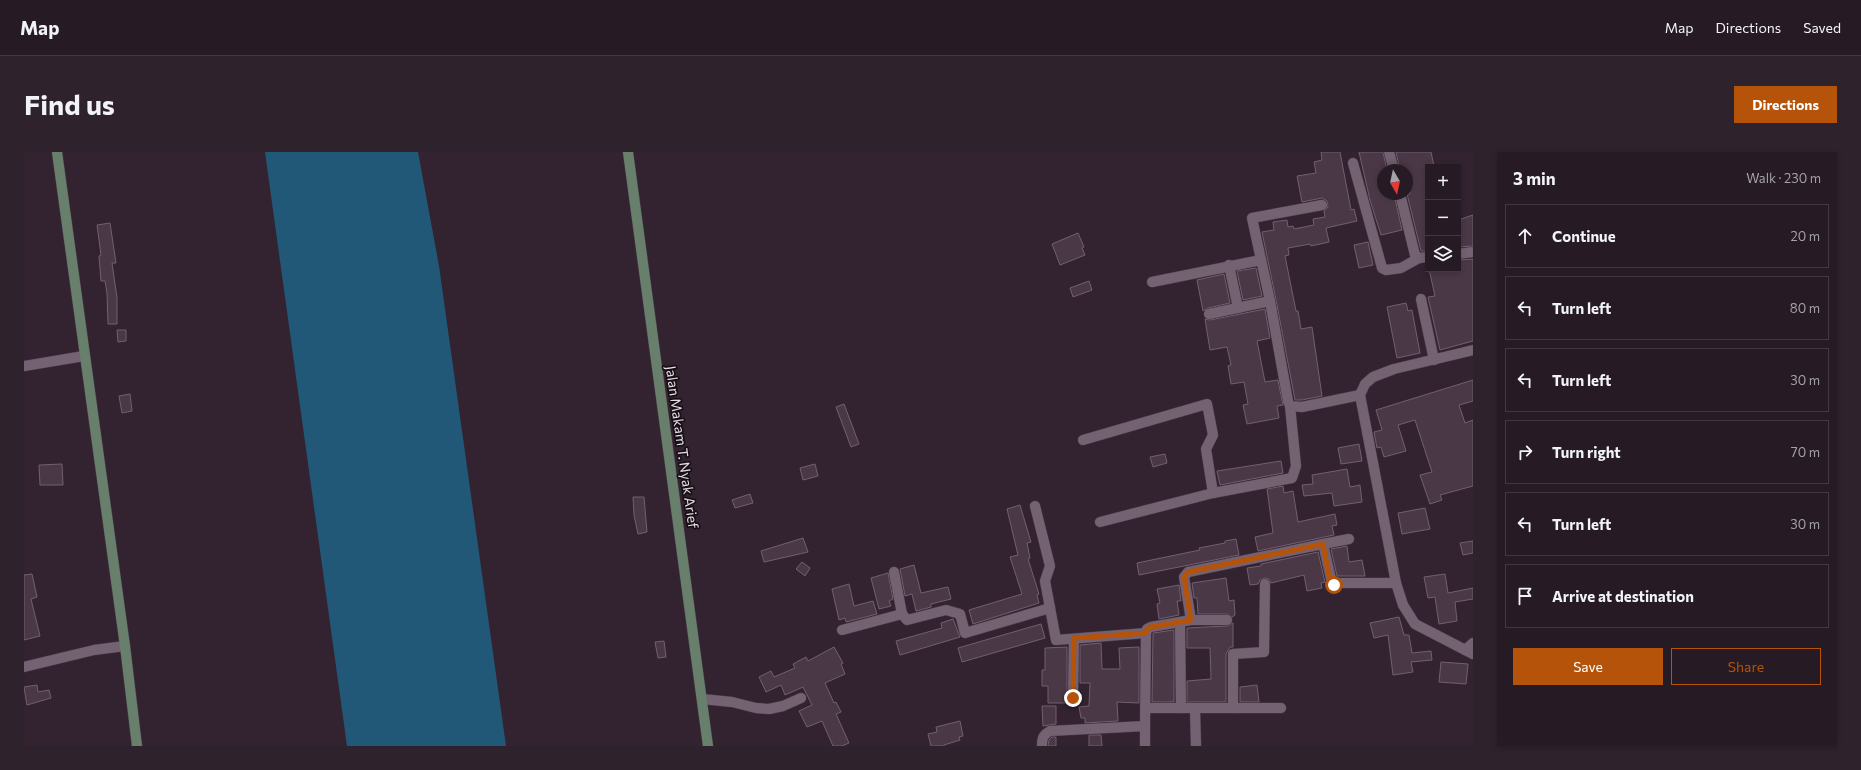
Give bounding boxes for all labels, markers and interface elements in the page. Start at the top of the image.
text: Map [20,16,59,39]
text: Map [1665,19,1694,36]
text: Directions [1716,19,1781,36]
text: Saved [1803,19,1841,36]
button: Directions [1734,86,1837,123]
text: Find us [24,87,115,121]
north arrow [1377,164,1413,200]
map controls [1425,164,1461,272]
button: + [1425,164,1461,200]
text: 3 min [1513,168,1556,189]
text: Walk · 230 m [1746,170,1821,186]
button: − [1425,200,1461,236]
icon: ahead [1514,225,1536,247]
text: Continue [1552,227,1616,245]
text: 20 m [1791,228,1820,244]
button: layers [1425,236,1461,272]
icon: left [1514,297,1536,319]
text: Turn left [1552,299,1611,317]
text: 80 m [1790,300,1820,316]
street label: Jalan Makam T. Nyak Arief [663,364,702,530]
icon: left [1514,369,1536,391]
text: Turn left [1552,371,1611,389]
text: 30 m [1790,372,1820,388]
icon: right [1514,441,1536,463]
text: Turn right [1552,443,1621,461]
text: 70 m [1791,444,1820,460]
icon: left [1514,513,1536,535]
text: Turn left [1552,515,1611,533]
text: 30 m [1790,516,1820,532]
route start [1325,576,1343,594]
icon: arrive [1514,585,1536,607]
text: Arrive at destination [1552,587,1694,605]
button: Save [1513,648,1663,685]
button: Share [1671,648,1821,685]
route end [1064,689,1082,707]

